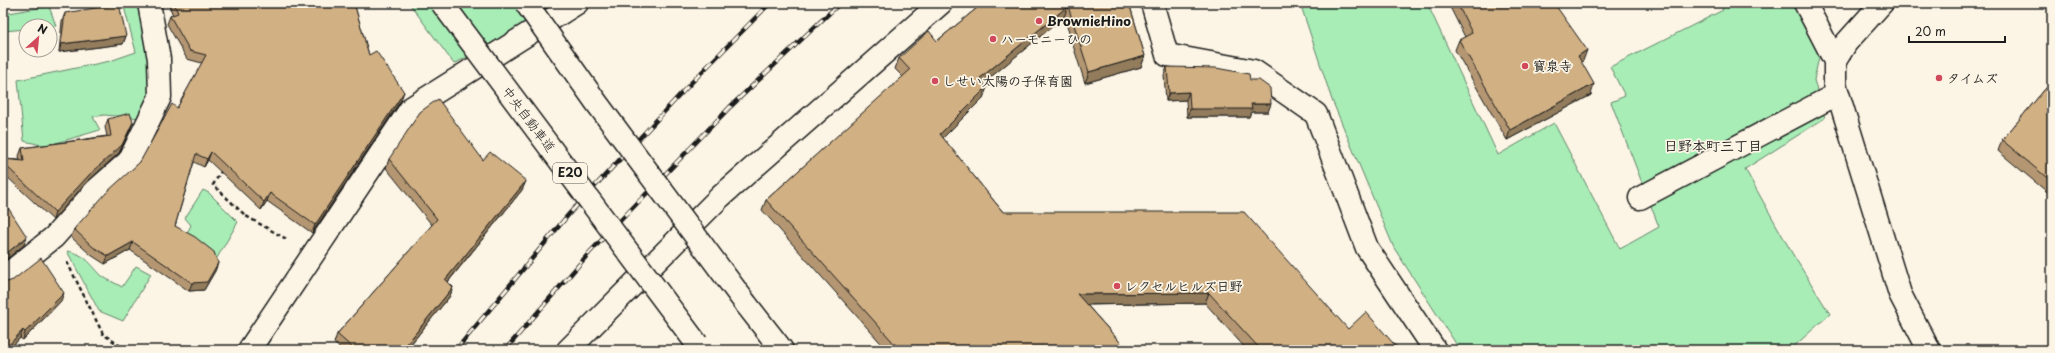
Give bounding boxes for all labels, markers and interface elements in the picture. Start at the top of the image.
place label: BrownieHino [1047,11,1131,30]
marker: BrownieHino [1034,16,1044,26]
north arrow [18,18,58,58]
scale bar [1909,18,2005,44]
text: N [35,19,51,38]
text: 20 m [1915,22,1946,40]
place label: ハーモニーひの [1001,29,1092,48]
marker: ハーモニーひの [988,34,998,44]
place label: 寳泉寺 [1533,56,1572,75]
marker: 寳泉寺 [1520,61,1530,71]
place label: タイムズ [1947,68,1998,87]
place label: しせい太陽の子保育園 [943,71,1073,90]
marker: タイムズ [1934,73,1944,83]
marker: しせい太陽の子保育園 [930,76,940,86]
street label: 中央自動車道 [498,82,560,156]
district label: 日野本町三丁目 [1664,135,1762,156]
road number: E20 [553,163,587,183]
place label: レクセルヒルズ日野 [1125,276,1243,295]
marker: レクセルヒルズ日野 [1112,281,1122,291]

